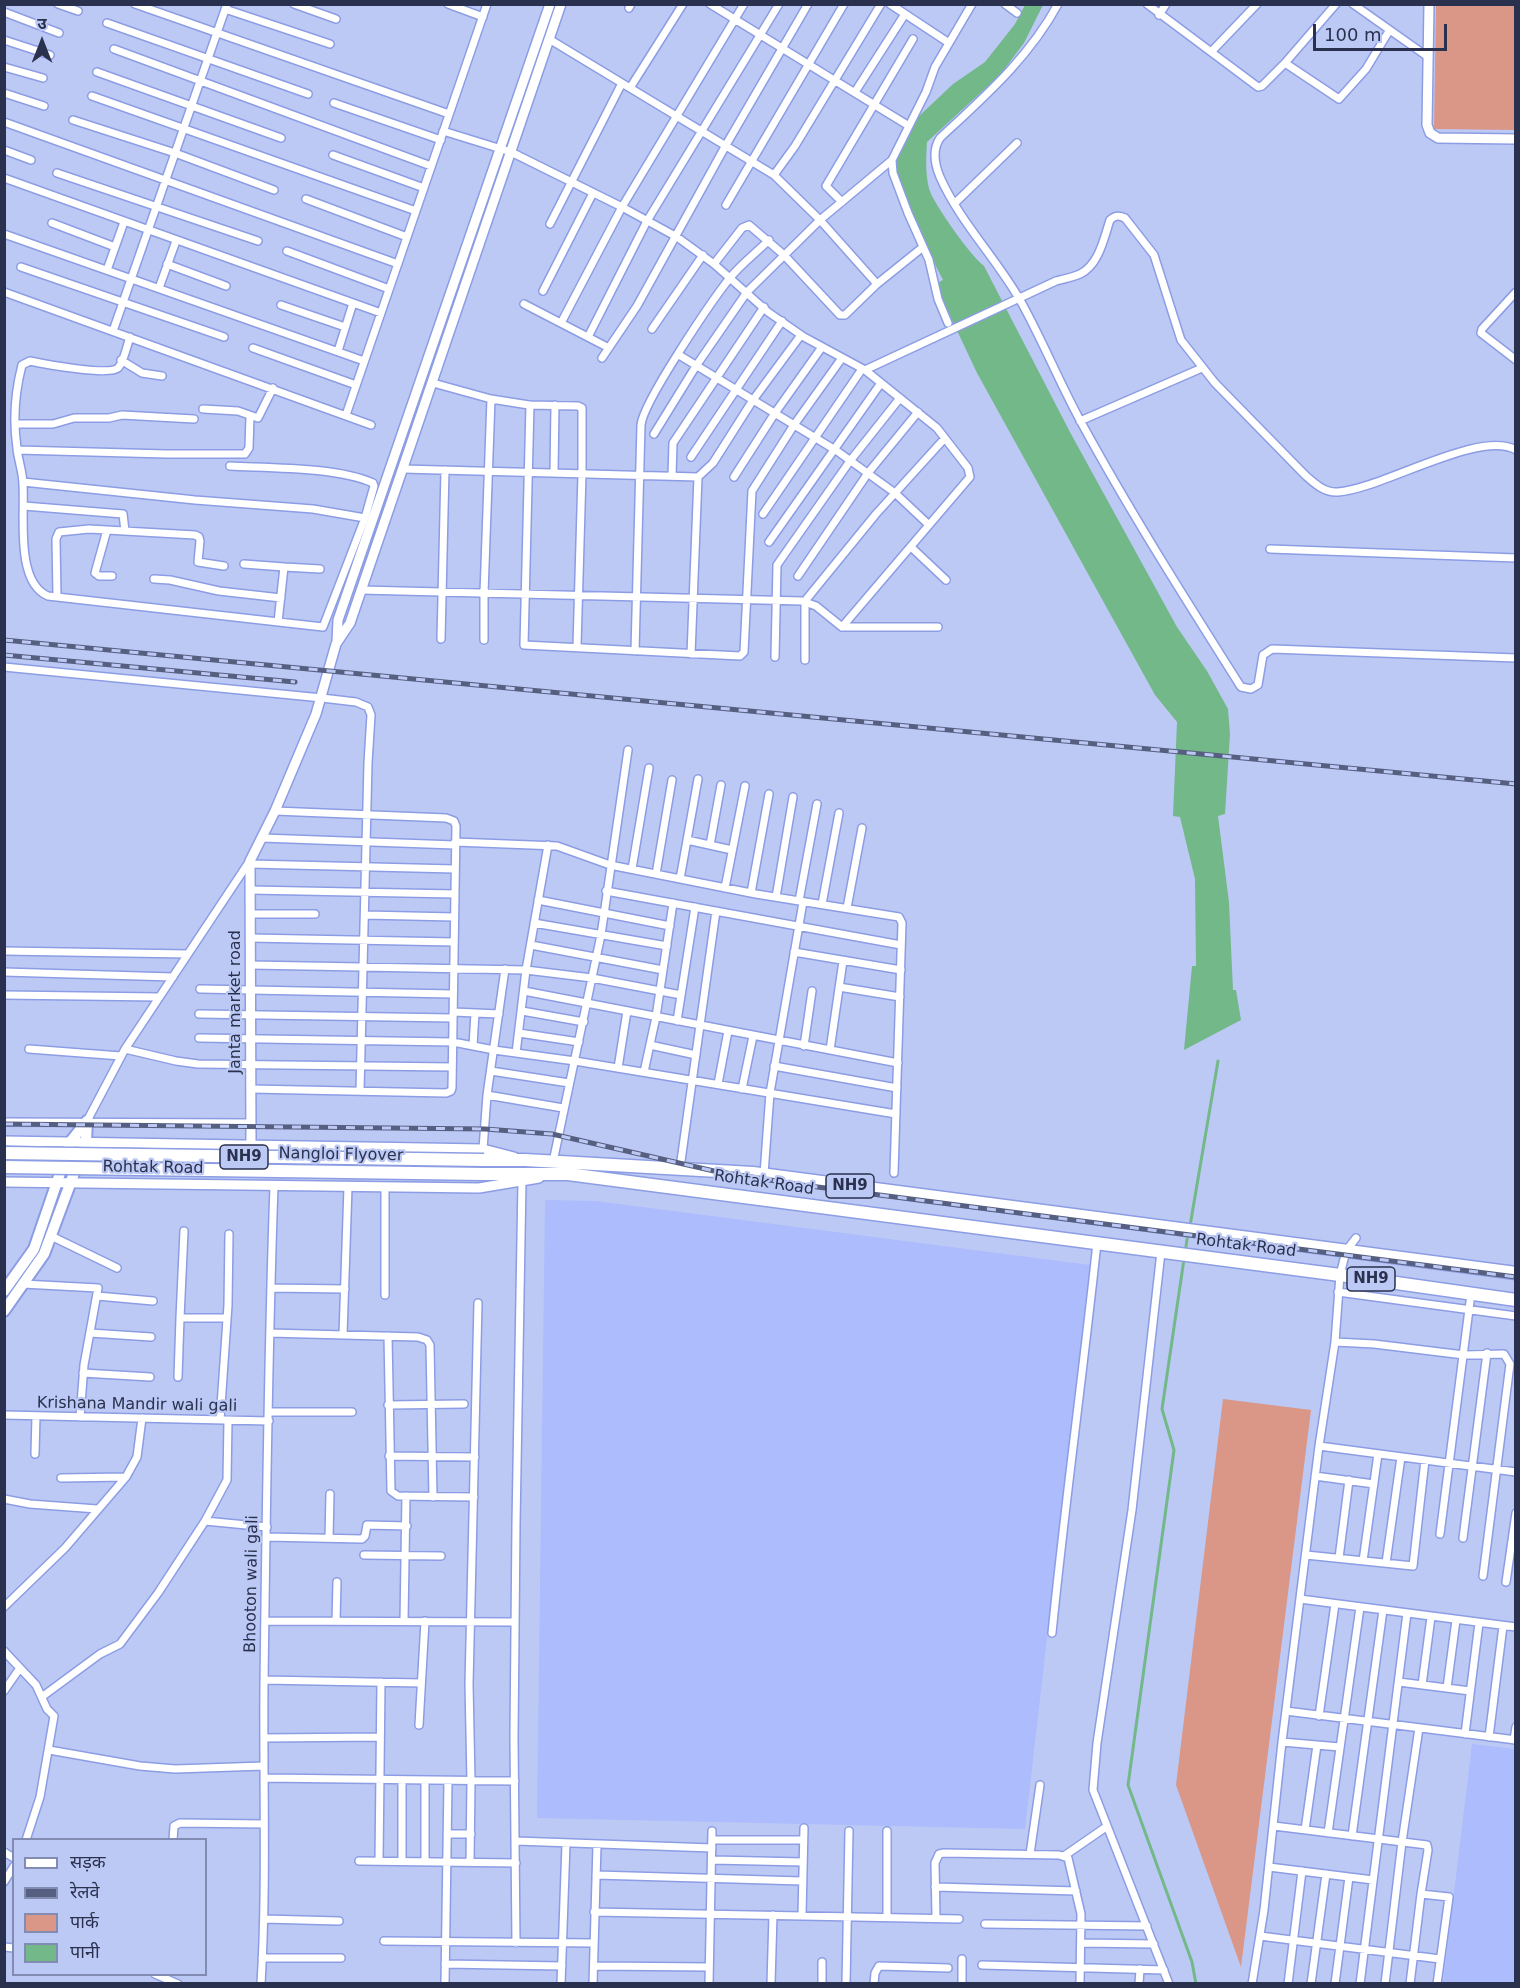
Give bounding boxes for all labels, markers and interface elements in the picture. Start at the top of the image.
north arrow [12,12,72,72]
scale bar [1316,12,1450,50]
text: उ [37,14,47,33]
text: 100 m [1324,24,1382,45]
street label: Janta market road [226,930,246,1074]
street label: Nangloi Flyover [279,1144,403,1166]
road number: NH9 [220,1145,268,1169]
street label: Rohtak Road [102,1158,204,1178]
street label: Rohtak Road [713,1166,815,1200]
road number: NH9 [826,1174,874,1198]
street label: Rohtak Road [1195,1230,1297,1262]
road number: NH9 [1347,1267,1395,1291]
street label: Krishana Mandir wali gali [37,1394,237,1416]
street label: Bhooton wali gali [241,1515,263,1653]
legend [12,1838,207,1976]
text: सड़क [70,1851,106,1872]
text: रेलवे [70,1881,100,1902]
text: पार्क [70,1911,99,1932]
text: पानी [70,1941,100,1962]

